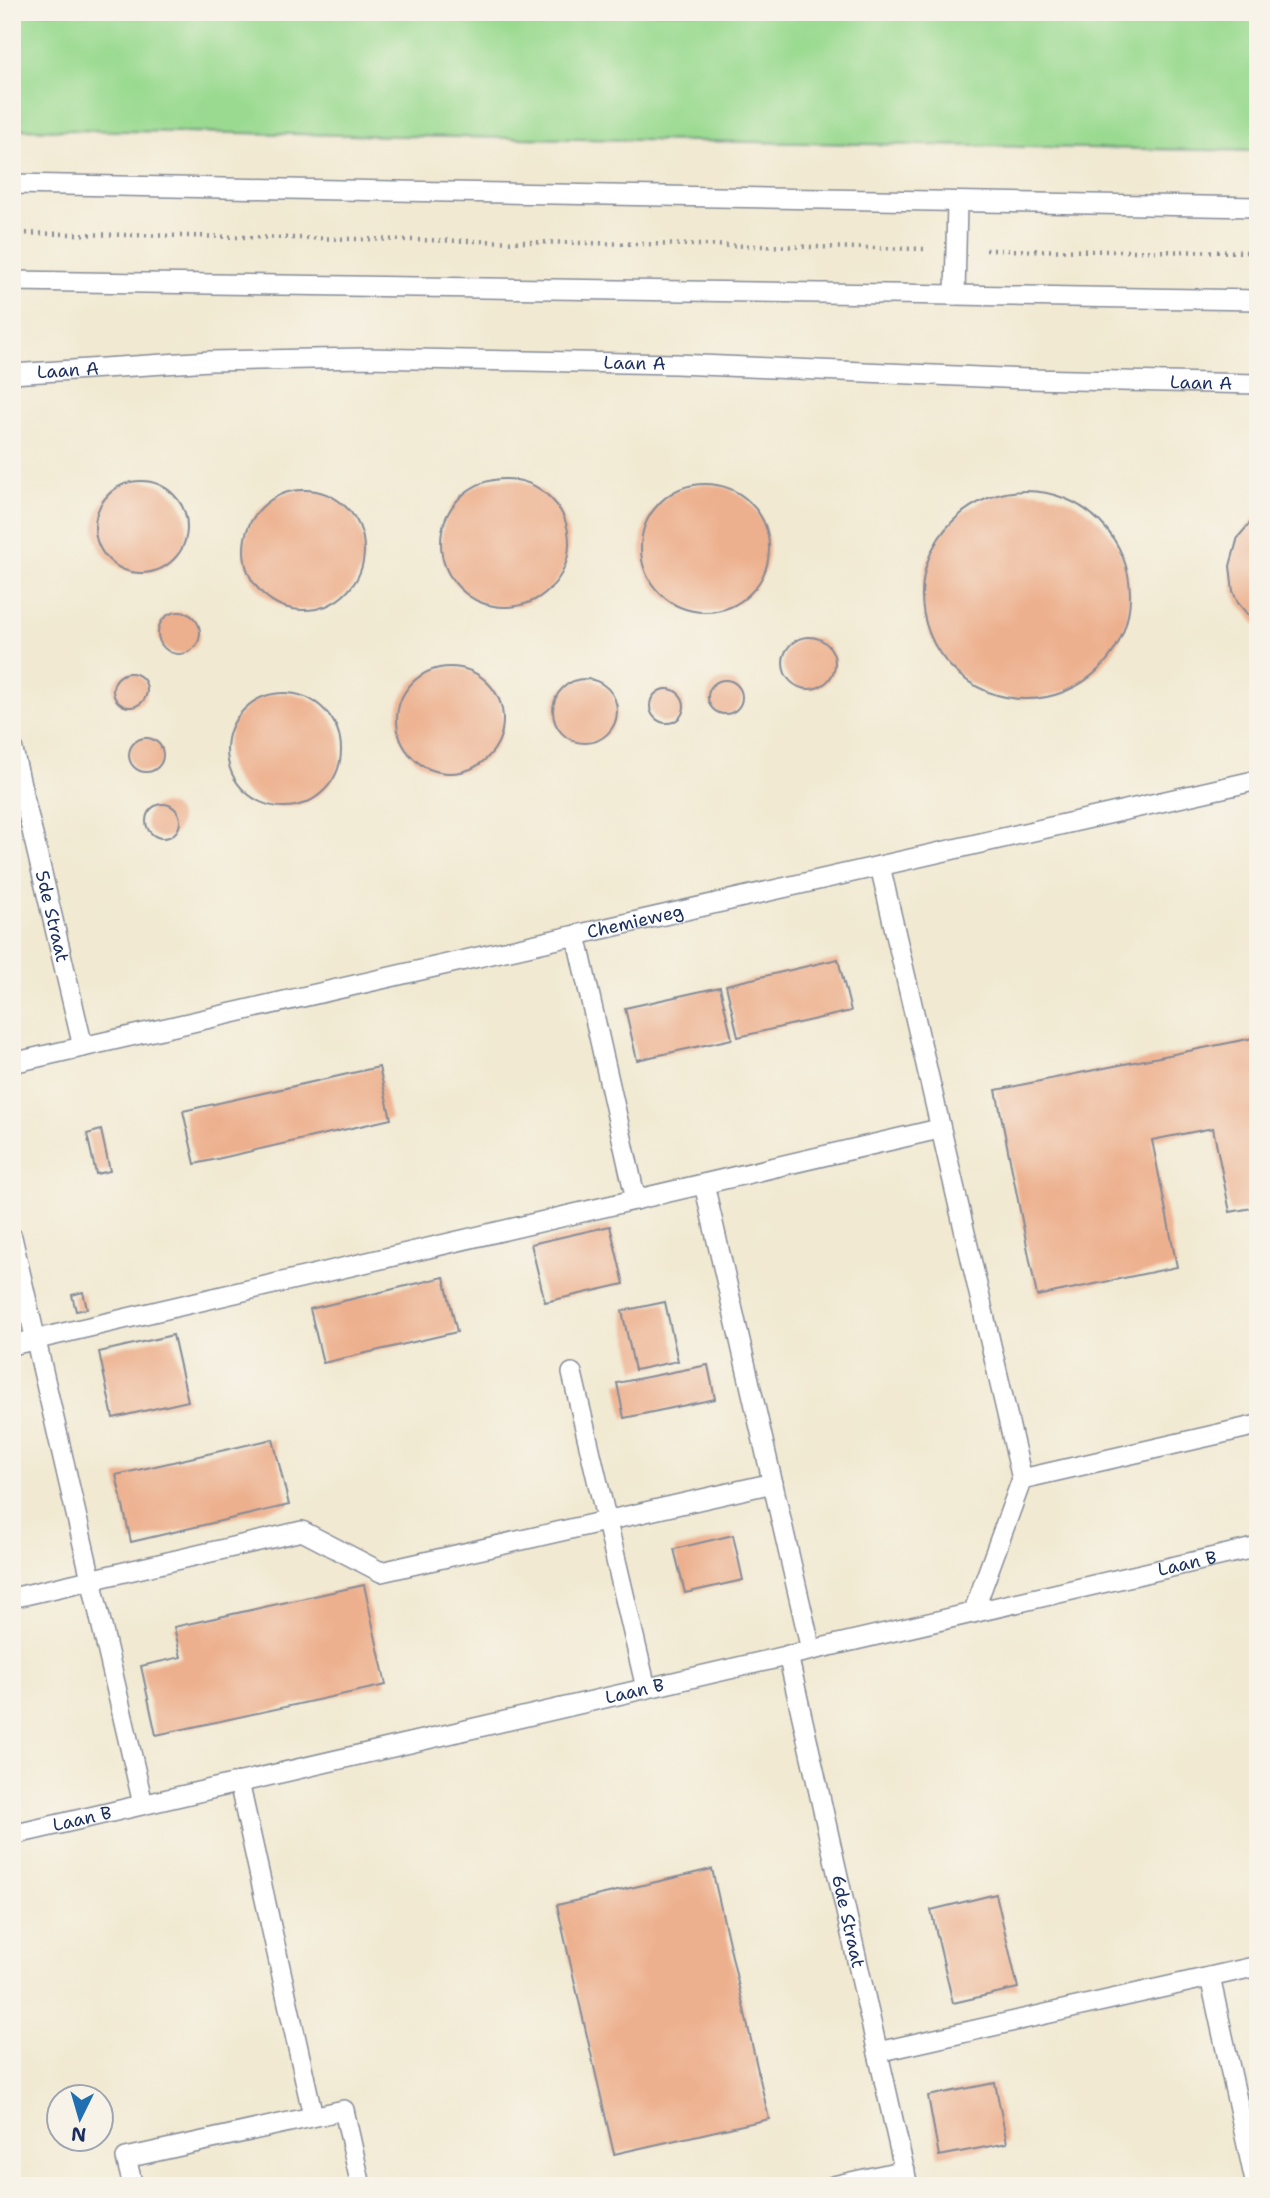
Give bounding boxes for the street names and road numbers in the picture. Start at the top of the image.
street label: Laan A [603,351,666,376]
street label: Laan A [36,356,100,384]
street label: Laan A [1170,370,1232,395]
street label: 5de Straat [30,868,75,965]
street label: Chemieweg [585,899,686,944]
street label: Laan B [1155,1545,1219,1582]
street label: Laan B [603,1673,666,1710]
street label: Laan B [50,1800,114,1837]
street label: 6de Straat [826,1872,870,1970]

